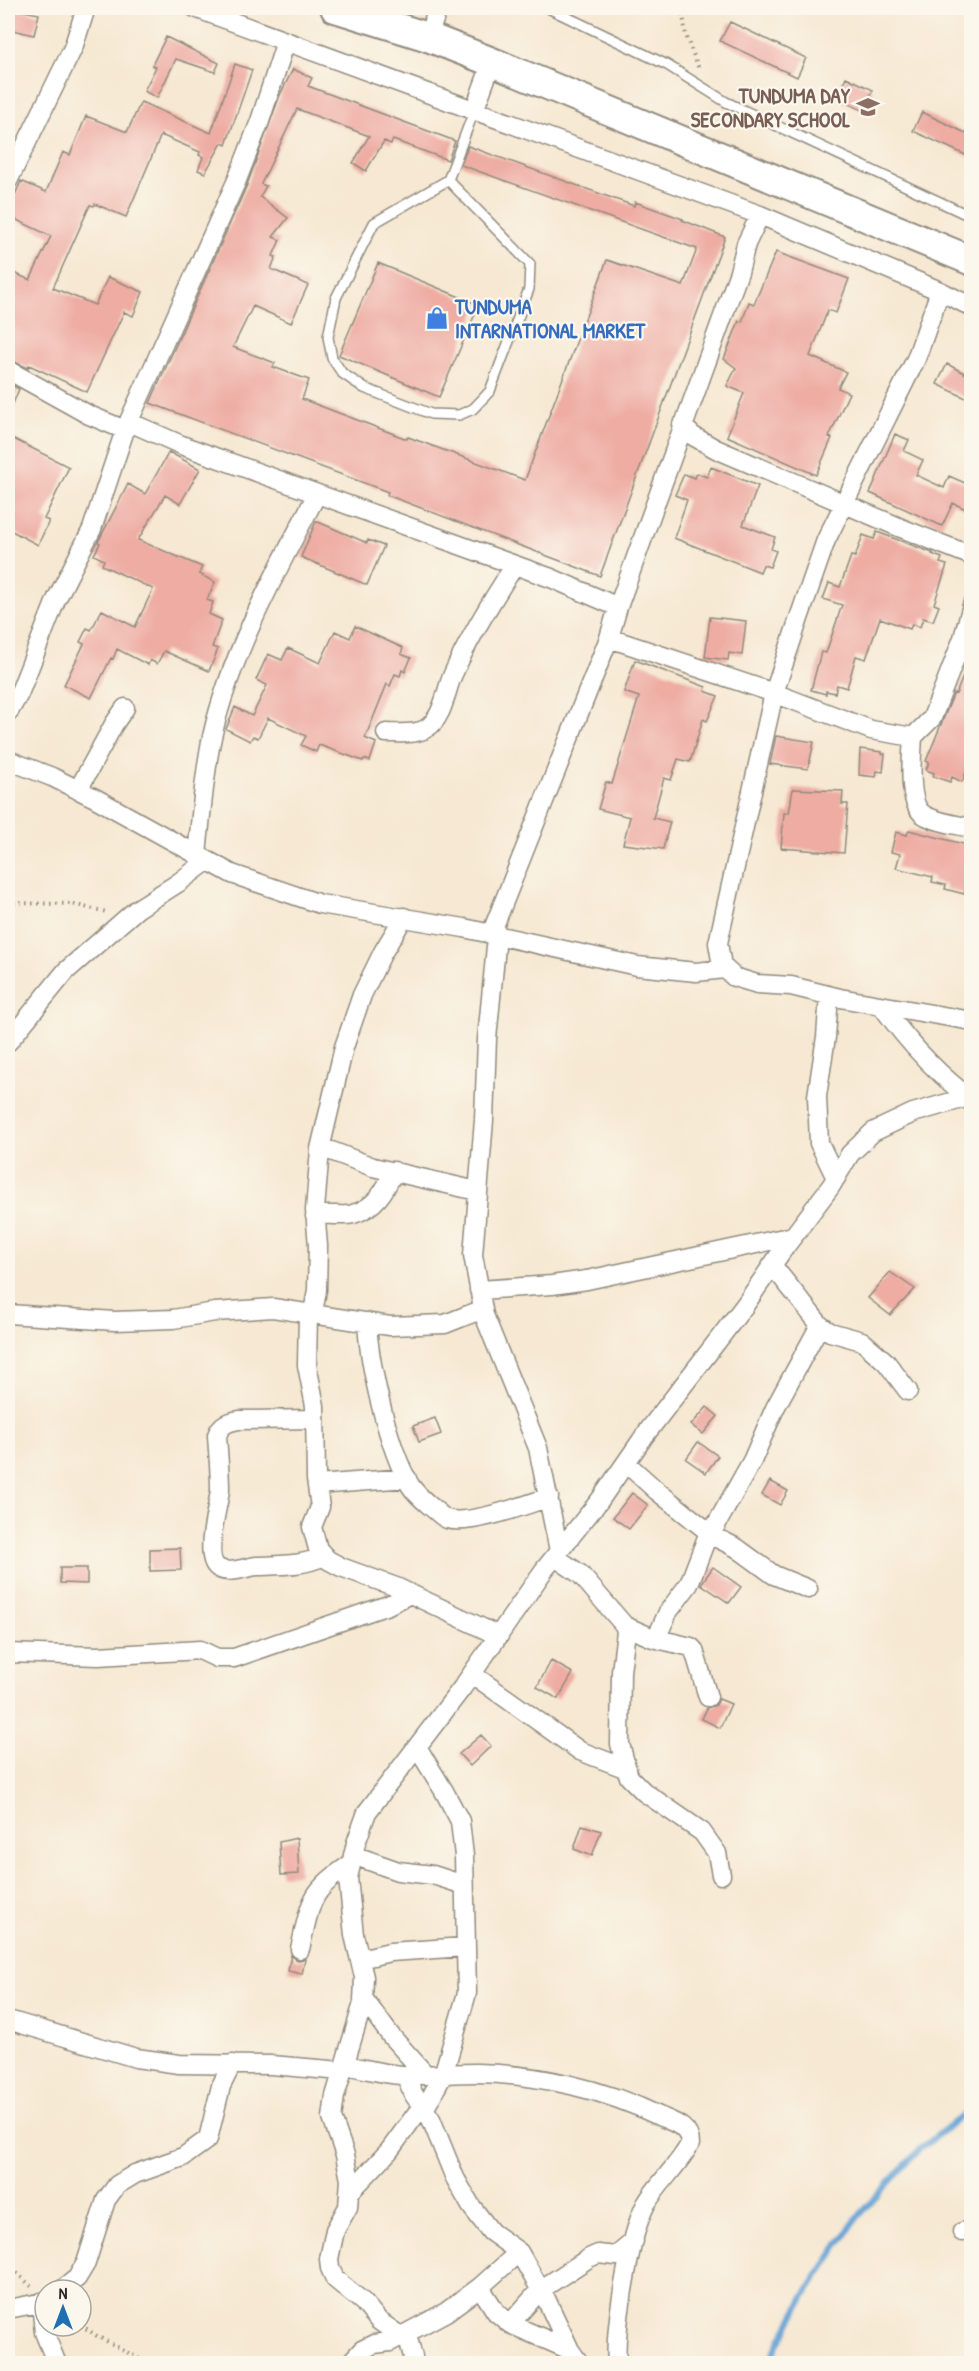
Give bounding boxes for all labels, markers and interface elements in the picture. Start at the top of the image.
place label: TUNDUMA DAY SECONDARY SCHOOL [691,81,851,134]
school or university icon: TUNDUMA DAY SECONDARY SCHOOL [855,94,881,120]
place label: TUNDUMA INTARNATIONAL MARKET [454,292,646,345]
shop icon: TUNDUMA INTARNATIONAL MARKET [424,305,450,331]
north arrow [33,2278,93,2338]
text: N [59,2282,68,2304]

